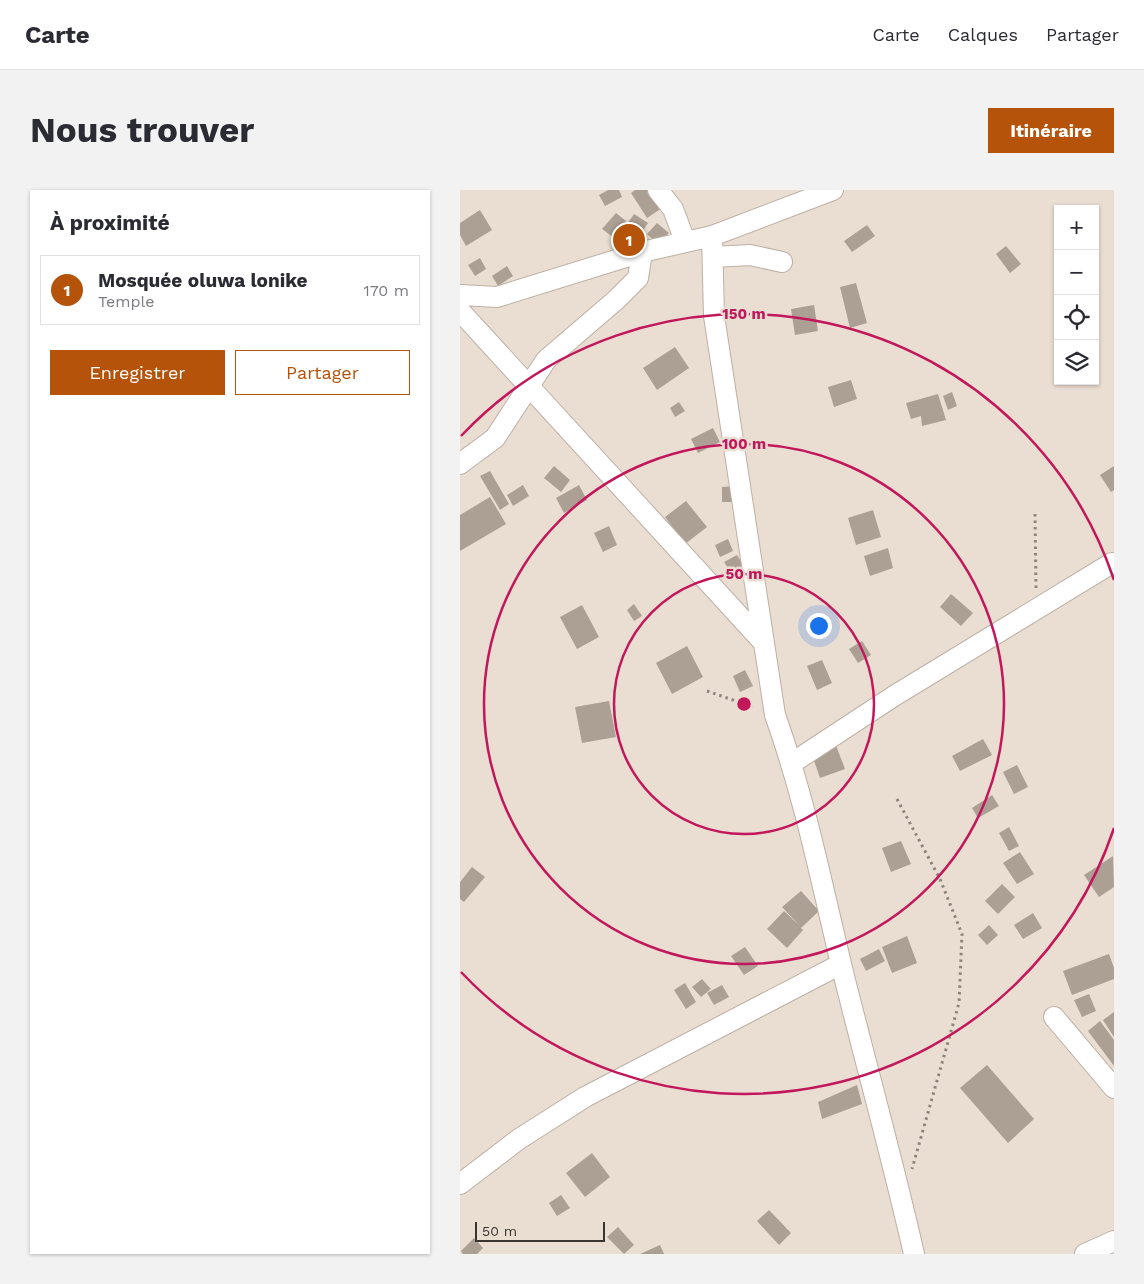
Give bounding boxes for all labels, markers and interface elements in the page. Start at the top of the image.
text: Carte [25,21,90,49]
text: Carte [872,24,920,45]
text: Calques [948,24,1018,45]
text: Partager [1046,24,1119,45]
button: Itinéraire [988,108,1114,153]
text: Nous trouver [30,109,254,151]
map controls [1054,205,1099,385]
button: + [1054,205,1099,250]
text: À proximité [50,210,170,235]
pin: 1 [613,221,645,259]
button: − [1054,250,1099,295]
text: Mosquée oluwa lonike [98,269,308,292]
text: 1 [64,281,70,300]
text: 170 m [363,281,409,300]
text: Temple [98,292,155,311]
button: locate [1054,295,1099,340]
text: 150 m [722,305,766,323]
button: layers [1054,340,1099,385]
button: Enregistrer [50,350,225,395]
button: Partager [235,350,410,395]
text: 100 m [722,435,766,453]
text: 50 m [726,565,762,583]
your location [806,613,832,639]
centre of rings [735,695,753,713]
scale bar [475,1219,605,1242]
text: 50 m [482,1223,517,1239]

